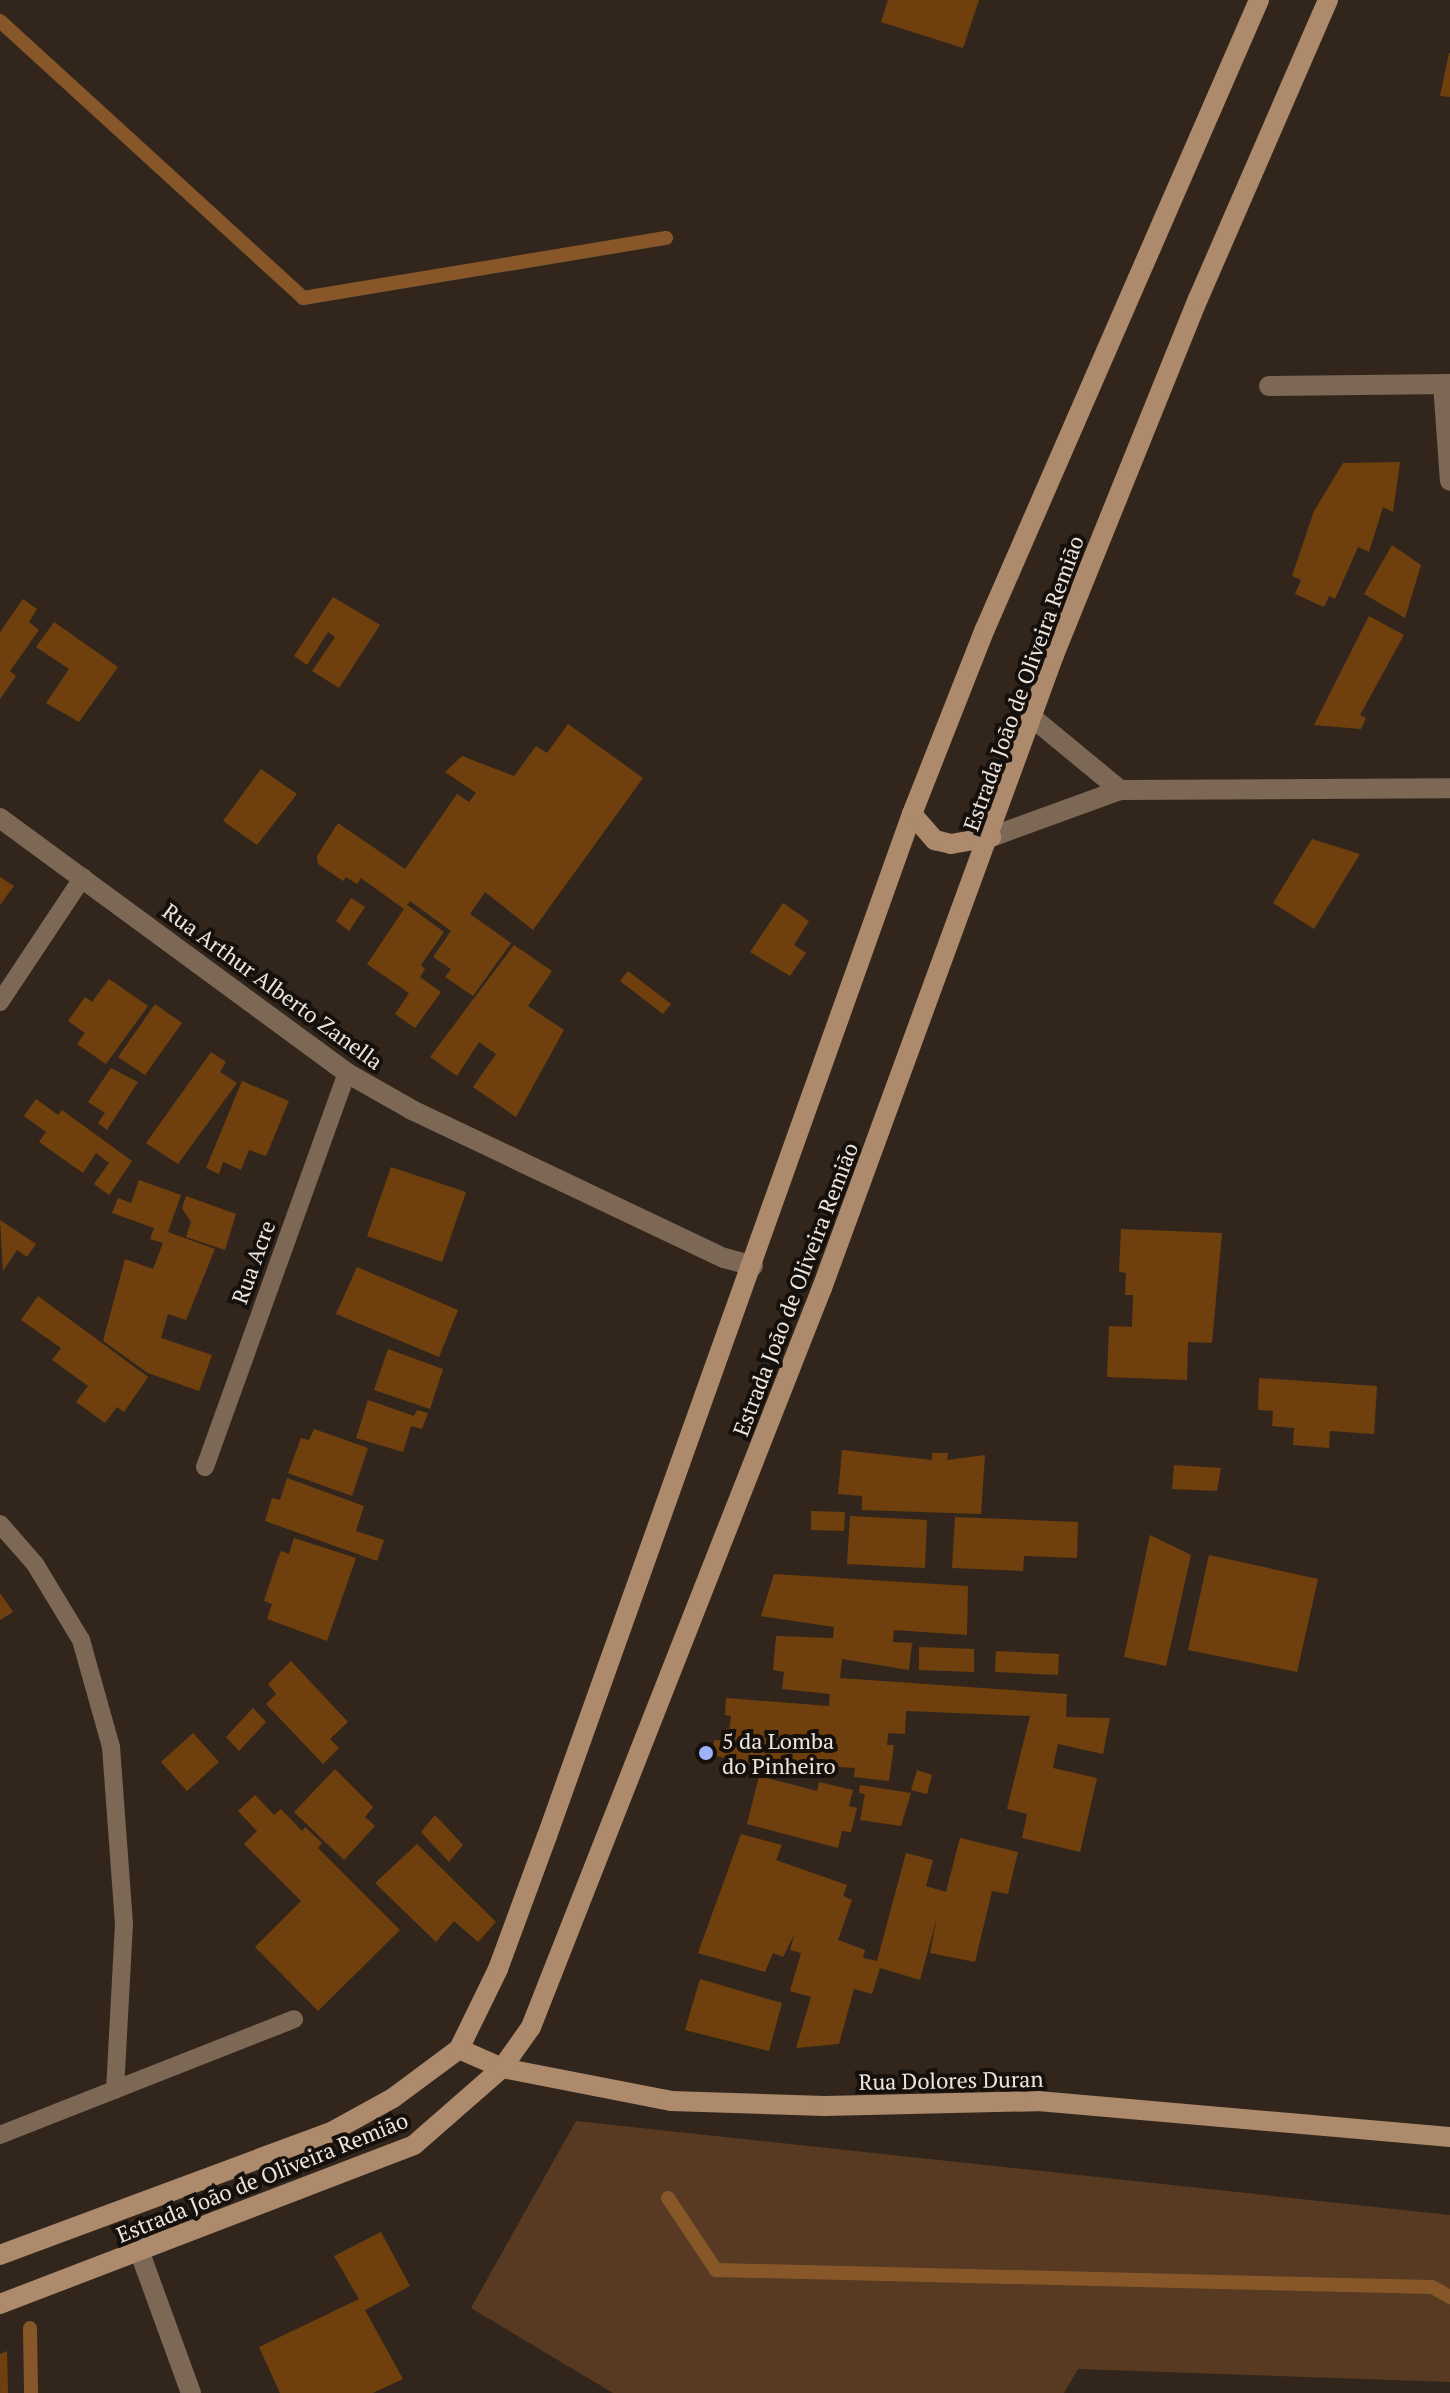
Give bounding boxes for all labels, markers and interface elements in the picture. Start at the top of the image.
street label: Estrada João de Oliveira Remião [957,532,1089,834]
street label: Rua Arthur Alberto Zanella [158,897,388,1075]
street label: Estrada João de Oliveira Remião [727,1139,863,1439]
street label: Rua Acre [226,1217,280,1307]
place label: 5 da Lomba do Pinheiro [722,1727,836,1778]
marker: 5 da Lomba do Pinheiro [697,1744,715,1762]
street label: Rua Dolores Duran [858,2065,1044,2095]
street label: Estrada João de Oliveira Remião [112,2106,412,2248]

